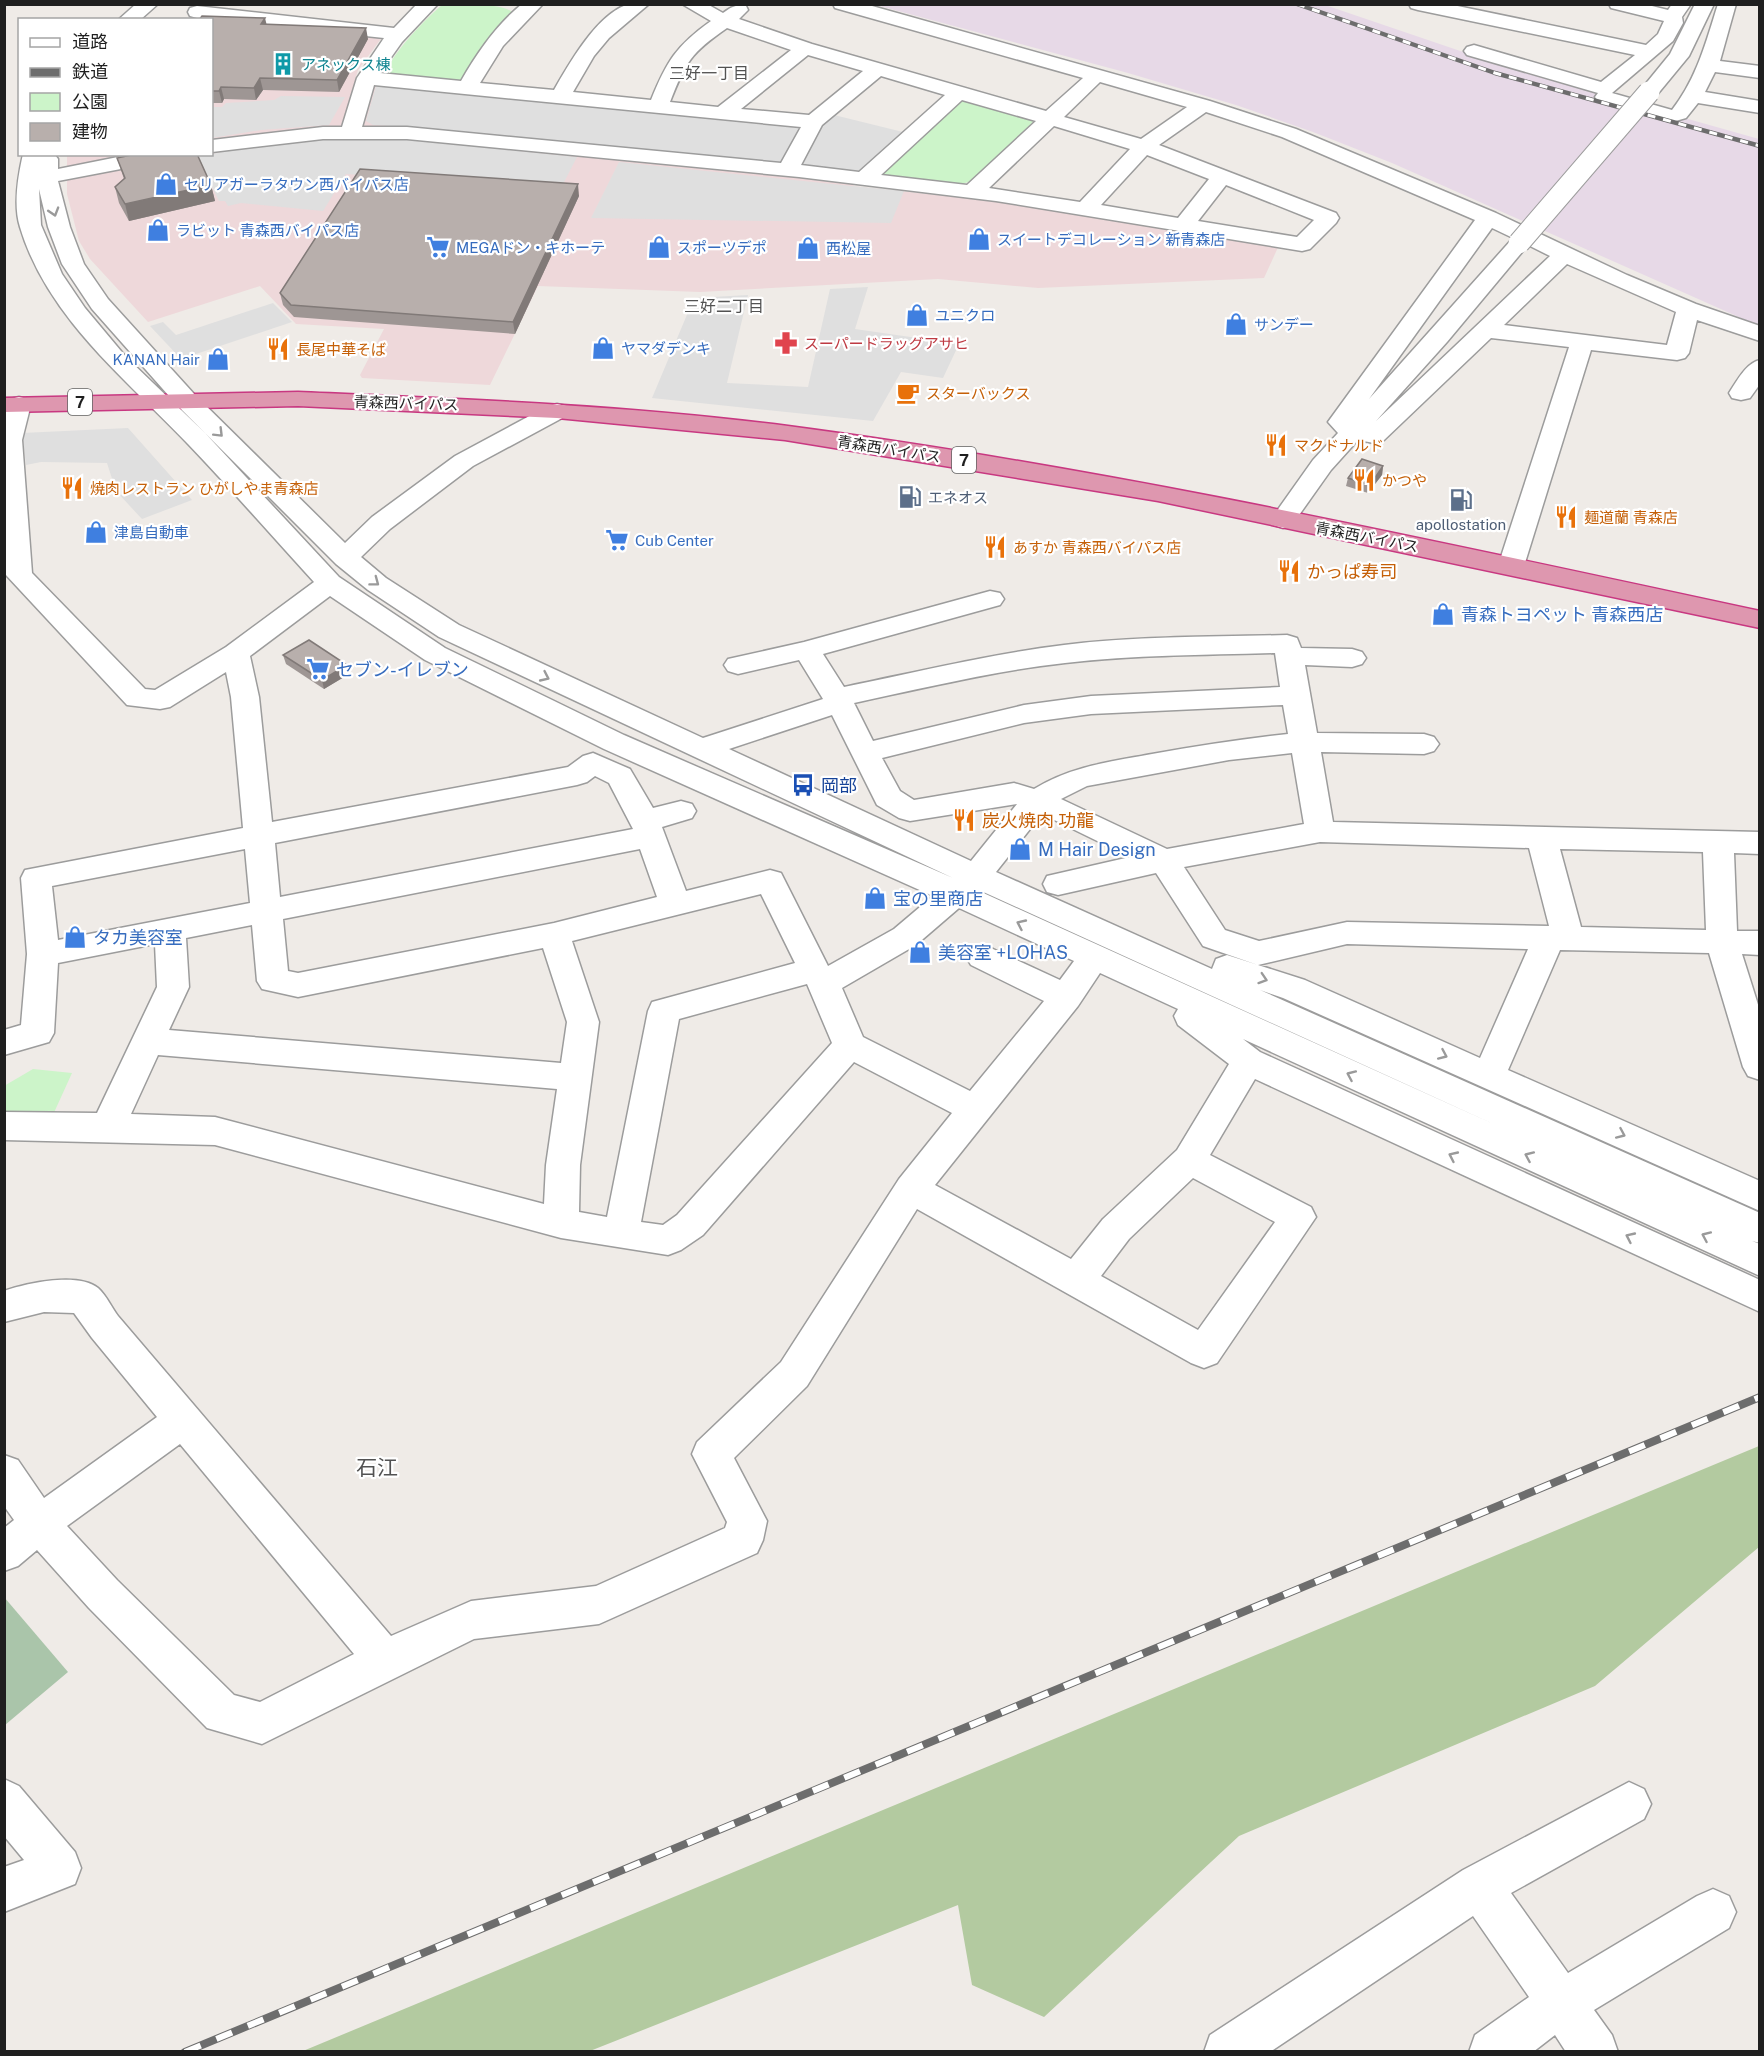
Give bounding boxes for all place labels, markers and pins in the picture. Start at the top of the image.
building icon: アネックス棟 [270,51,296,77]
place label: アネックス棟 [301,56,391,73]
shop icon: セリアガーラタウン西バイパス店 [153,171,179,197]
place label: セリアガーラタウン西バイパス店 [184,176,409,193]
shop icon: ラビット 青森西バイパス店 [145,217,171,243]
place label: ラビット 青森西バイパス店 [176,222,359,239]
shop icon: スイートデコレーション 新青森店 [966,226,992,252]
place label: スイートデコレーション 新青森店 [997,231,1225,248]
supermarket icon: MEGAドン・キホーテ [425,234,451,260]
shop icon: スポーツデポ [646,234,672,260]
shop icon: 西松屋 [795,235,821,261]
place label: MEGAドン・キホーテ [456,239,605,256]
place label: スポーツデポ [677,239,767,256]
place label: 西松屋 [826,240,871,257]
shop icon: ユニクロ [904,302,930,328]
place label: ユニクロ [935,307,995,324]
shop icon: サンデー [1223,311,1249,337]
place label: サンデー [1254,316,1314,333]
pharmacy icon: スーパードラッグアサヒ [773,330,799,356]
shop icon: ヤマダデンキ [590,335,616,361]
place label: スーパードラッグアサヒ [804,335,969,352]
restaurant icon: 長尾中華そば [265,336,291,362]
place label: ヤマダデンキ [621,340,711,357]
place label: 長尾中華そば [296,341,386,358]
shop icon: KANAN Hair [205,346,231,372]
place label: KANAN Hair [113,351,200,368]
cafe icon: スターバックス [895,380,921,406]
place label: スターバックス [926,385,1030,402]
restaurant icon: マクドナルド [1263,432,1289,458]
place label: マクドナルド [1294,437,1384,454]
restaurant icon: かつや [1351,467,1377,493]
place label: かつや [1382,472,1427,489]
restaurant icon: 焼肉レストラン ひがしやま青森店 [59,475,85,501]
place label: 焼肉レストラン ひがしやま青森店 [90,480,319,497]
fuel station icon: エネオス [897,484,923,510]
fuel station icon: apollostation [1448,487,1474,513]
place label: エネオス [928,489,988,506]
restaurant icon: 麺道蘭 青森店 [1553,504,1579,530]
place label: 麺道蘭 青森店 [1584,509,1678,526]
place label: apollostation [1416,516,1506,533]
shop icon: 津島自動車 [83,519,109,545]
place label: 津島自動車 [114,524,189,541]
supermarket icon: Cub Center [604,527,630,553]
place label: Cub Center [635,532,714,549]
restaurant icon: あすか 青森西バイパス店 [982,534,1008,560]
place label: あすか 青森西バイパス店 [1013,539,1181,556]
restaurant icon: かっぱ寿司 [1276,558,1302,584]
place label: かっぱ寿司 [1307,561,1397,582]
shop icon: 青森トヨペット 青森西店 [1430,601,1456,627]
place label: 青森トヨペット 青森西店 [1461,604,1663,625]
supermarket icon: セブン-イレブン [305,656,331,682]
place label: セブン-イレブン [336,659,469,680]
bus stop icon: 岡部 [790,772,816,798]
place label: 岡部 [821,775,857,796]
restaurant icon: 炭火焼肉 功龍 [951,807,977,833]
place label: 炭火焼肉 功龍 [982,810,1094,831]
shop icon: M Hair Design [1007,836,1033,862]
place label: M Hair Design [1038,839,1156,860]
shop icon: 宝の里商店 [862,885,888,911]
place label: 宝の里商店 [893,888,983,909]
shop icon: タカ美容室 [62,924,88,950]
place label: タカ美容室 [93,927,183,948]
shop icon: 美容室 +LOHAS [907,939,933,965]
place label: 美容室 +LOHAS [938,942,1068,963]

